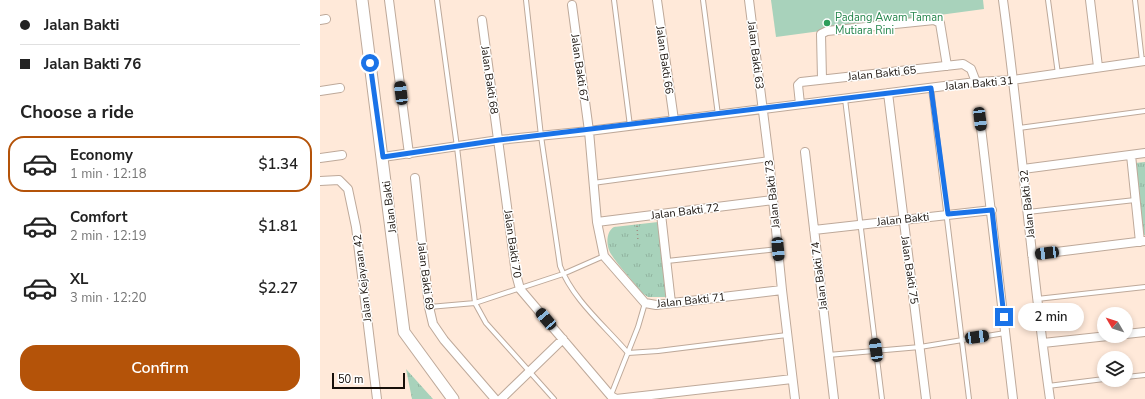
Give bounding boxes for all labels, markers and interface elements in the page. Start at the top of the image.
place label: Padang Awam Taman Mutiara Rini [835,10,943,38]
text: Jalan Bakti [44,15,119,35]
marker: Padang Awam Taman Mutiara Rini [822,18,832,28]
street label: Jalan Bakti 63 [744,19,767,90]
street label: Jalan Bakti 66 [652,24,677,95]
street label: Jalan Bakti 67 [567,32,592,103]
street label: Jalan Bakti 68 [477,44,502,115]
text: Jalan Bakti 76 [44,54,141,74]
route start [361,54,379,72]
street label: Jalan Bakti 65 [846,62,917,85]
street label: Jalan Bakti 31 [943,73,1014,94]
car [394,80,408,106]
text: Choose a ride [20,100,134,124]
car [973,106,987,132]
text: Economy [70,145,133,165]
icon: car [22,146,58,182]
text: $1.34 [258,154,298,174]
street label: Jalan Bakti 73 [761,159,784,230]
text: 1 min · 12:18 [70,165,146,183]
street label: Jalan Bakti 32 [1016,169,1039,240]
street label: Jalan Bakti [379,180,400,235]
street label: Jalan Bakti 72 [649,200,720,223]
text: Comfort [70,207,127,227]
icon: car [22,208,58,244]
street label: Jalan Bakti 70 [500,208,525,279]
street label: Jalan Bakti [875,209,930,230]
text: $1.81 [258,216,298,236]
text: 2 min · 12:19 [70,227,146,245]
street label: Jalan Kejayaan 42 [350,233,375,324]
street label: Jalan Bakti 75 [897,234,922,305]
car [771,237,785,261]
street label: Jalan Bakti 69 [414,240,437,311]
street label: Jalan Bakti 74 [808,241,831,312]
car [1034,246,1060,260]
text: XL [70,269,89,289]
icon: car [22,270,58,306]
text: $2.27 [258,278,298,298]
text: 3 min · 12:20 [70,289,146,307]
street label: Jalan Bakti 71 [655,289,726,312]
callout: 2 min [1018,303,1084,331]
car [534,306,558,332]
north arrow [1097,307,1133,343]
map controls [1097,307,1133,387]
route end [995,308,1013,326]
text: 2 min [1034,308,1068,326]
car [964,329,990,345]
car [868,337,884,363]
button: Confirm [20,345,300,391]
button: layers [1097,351,1133,387]
scale bar [332,371,405,390]
text: 50 m [338,372,363,387]

